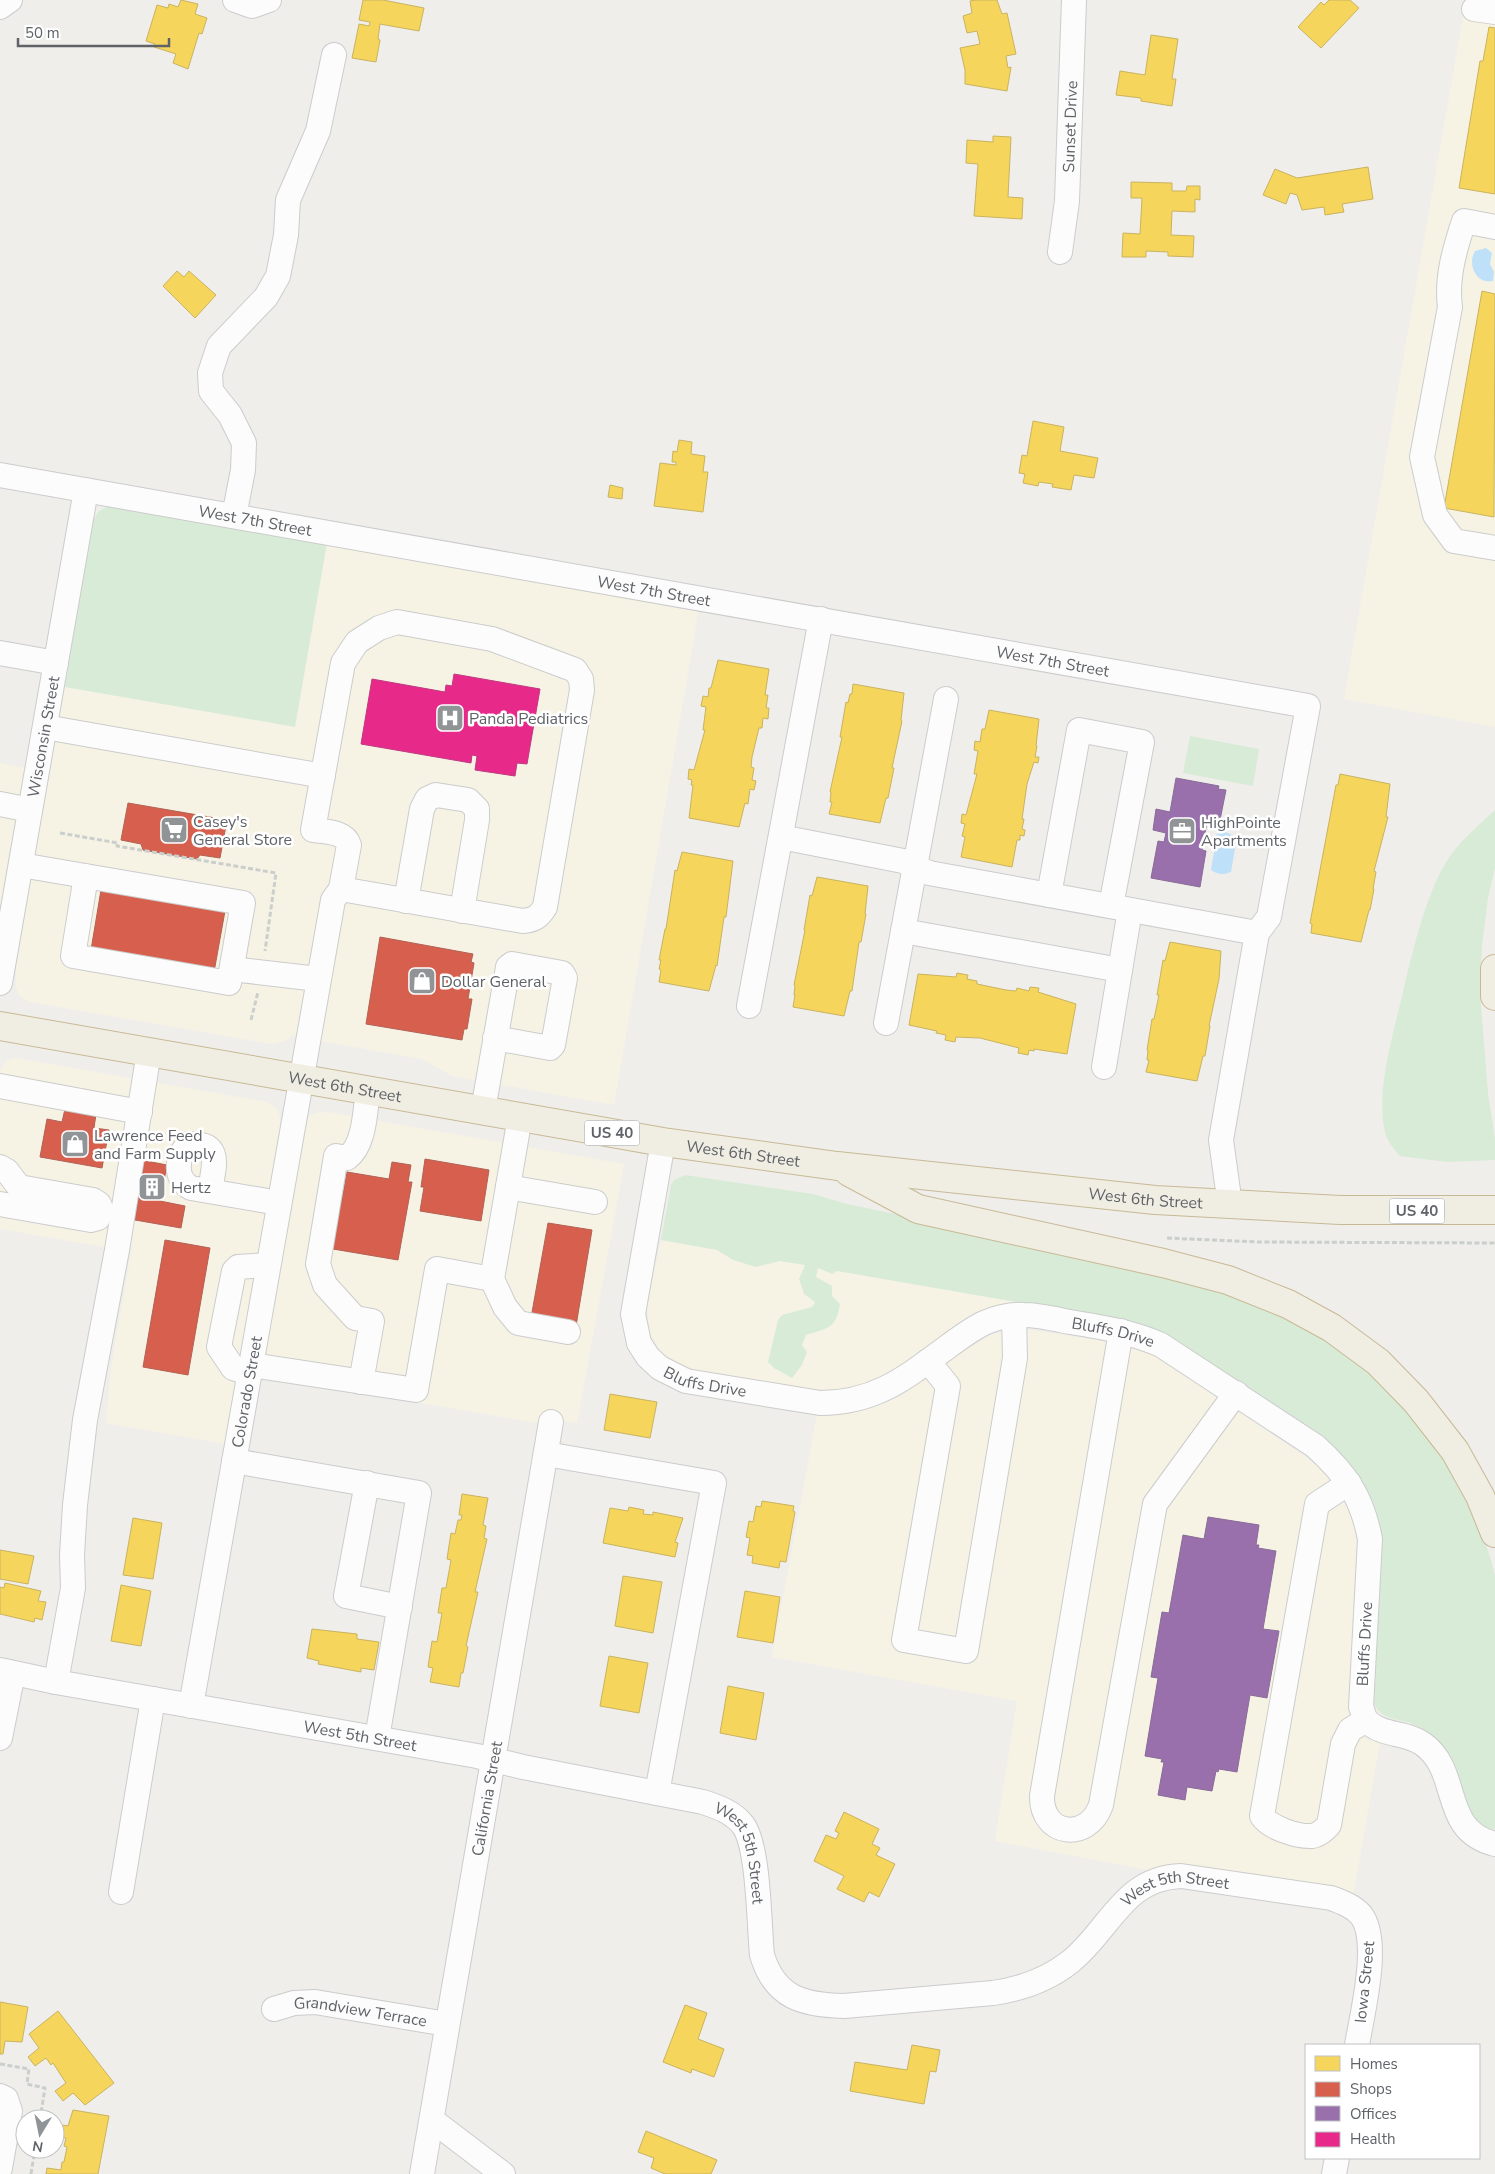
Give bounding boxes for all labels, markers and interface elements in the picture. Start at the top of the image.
scale bar [18,15,169,47]
text: 50 m [25,23,60,43]
street label: Sunset Drive [1058,80,1083,173]
street label: West 7th Street [196,500,314,542]
street label: West 7th Street [595,571,712,612]
street label: West 7th Street [994,641,1111,683]
street label: Wisconsin Street [23,674,65,799]
hospital icon: Panda Pediatrics [435,703,465,733]
place label: Panda Pediatrics [469,708,588,730]
place label: Casey's General Store [193,811,292,851]
place label: HighPointe Apartments [1201,812,1287,852]
supermarket icon: Casey's General Store [159,815,189,845]
office icon: HighPointe Apartments [1167,816,1197,846]
shop icon: Dollar General [407,966,437,996]
place label: Dollar General [441,971,546,993]
street label: West 6th Street [286,1067,403,1108]
road number: US 40 [584,1120,640,1146]
place label: Lawrence Feed and Farm Supply [94,1125,216,1165]
shop icon: Lawrence Feed and Farm Supply [60,1129,90,1159]
street label: West 6th Street [685,1135,802,1173]
building icon: Hertz [137,1172,167,1202]
place label: Hertz [171,1177,211,1199]
street label: West 6th Street [1087,1183,1204,1215]
road number: US 40 [1390,1198,1444,1224]
street label: Bluffs Drive [1070,1312,1158,1353]
street label: Colorado Street [227,1334,268,1450]
street label: Bluffs Drive [660,1362,748,1403]
street label: Bluffs Drive [1352,1601,1378,1687]
street label: West 5th Street [302,1716,419,1757]
street label: California Street [467,1739,508,1858]
street label: West 5th Street [710,1797,769,1905]
street label: West 5th Street [1116,1866,1231,1912]
street label: Iowa Street [1350,1940,1380,2024]
street label: Grandview Terrace [293,1991,429,2032]
legend [1305,2044,1480,2159]
text: Homes [1350,2054,1398,2074]
text: Shops [1350,2079,1392,2099]
text: Offices [1350,2104,1397,2124]
north arrow [15,2109,65,2159]
text: Health [1350,2129,1395,2149]
text: N [31,2136,45,2157]

